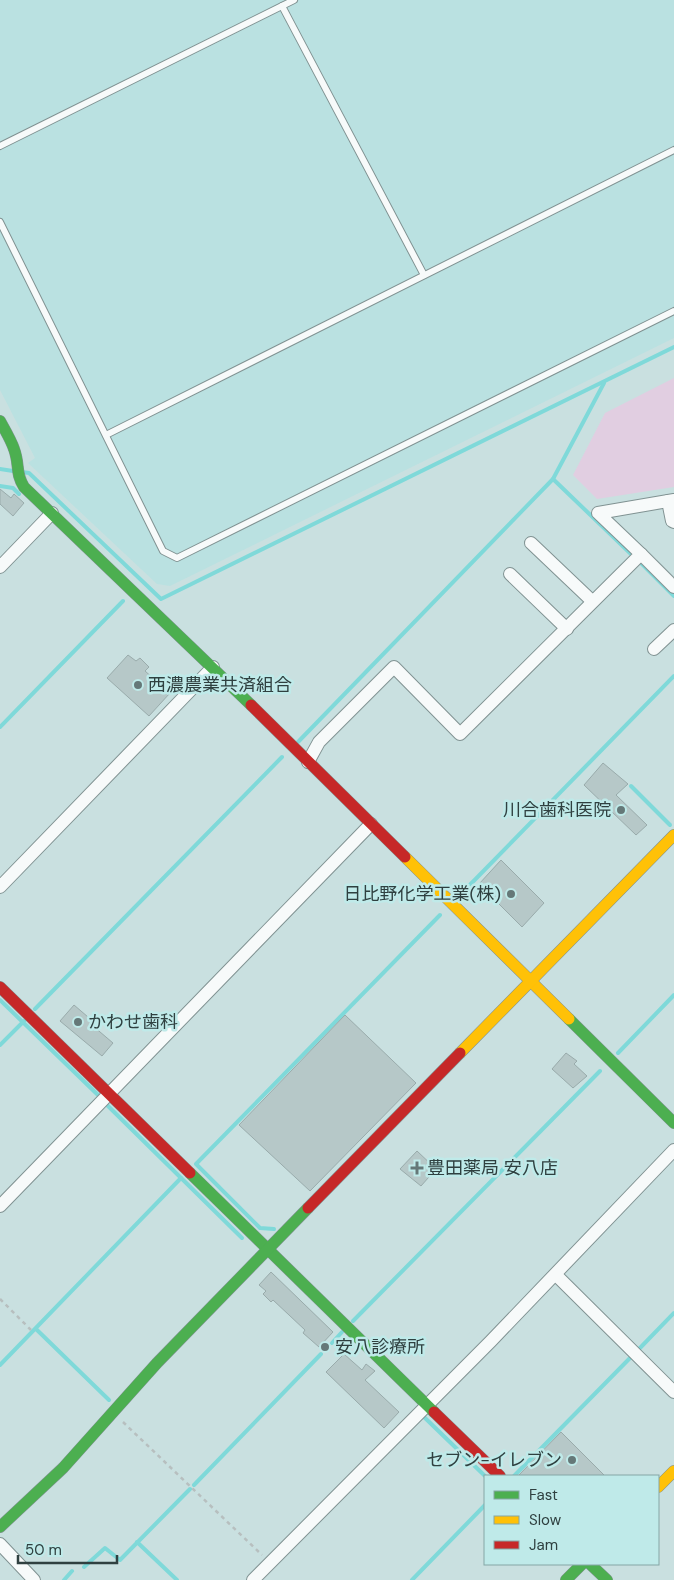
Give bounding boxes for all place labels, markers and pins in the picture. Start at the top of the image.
place label: 西濃農業共済組合 [148,673,292,697]
marker: 西濃農業共済組合 [132,679,144,691]
place label: 川合歯科医院 [503,798,611,822]
marker: 川合歯科医院 [615,804,627,816]
place label: 日比野化学工業(株) [344,882,501,906]
marker: 日比野化学工業(株) [505,888,517,900]
place label: かわせ歯科 [88,1010,178,1034]
marker: かわせ歯科 [72,1016,84,1028]
place label: 豊田薬局 安八店 [427,1156,558,1180]
marker: 豊田薬局 安八店 [411,1162,423,1174]
place label: 安八診療所 [335,1335,425,1359]
marker: 安八診療所 [319,1341,331,1353]
place label: セブン-イレブン [426,1448,562,1472]
marker: セブン-イレブン [566,1454,578,1466]

